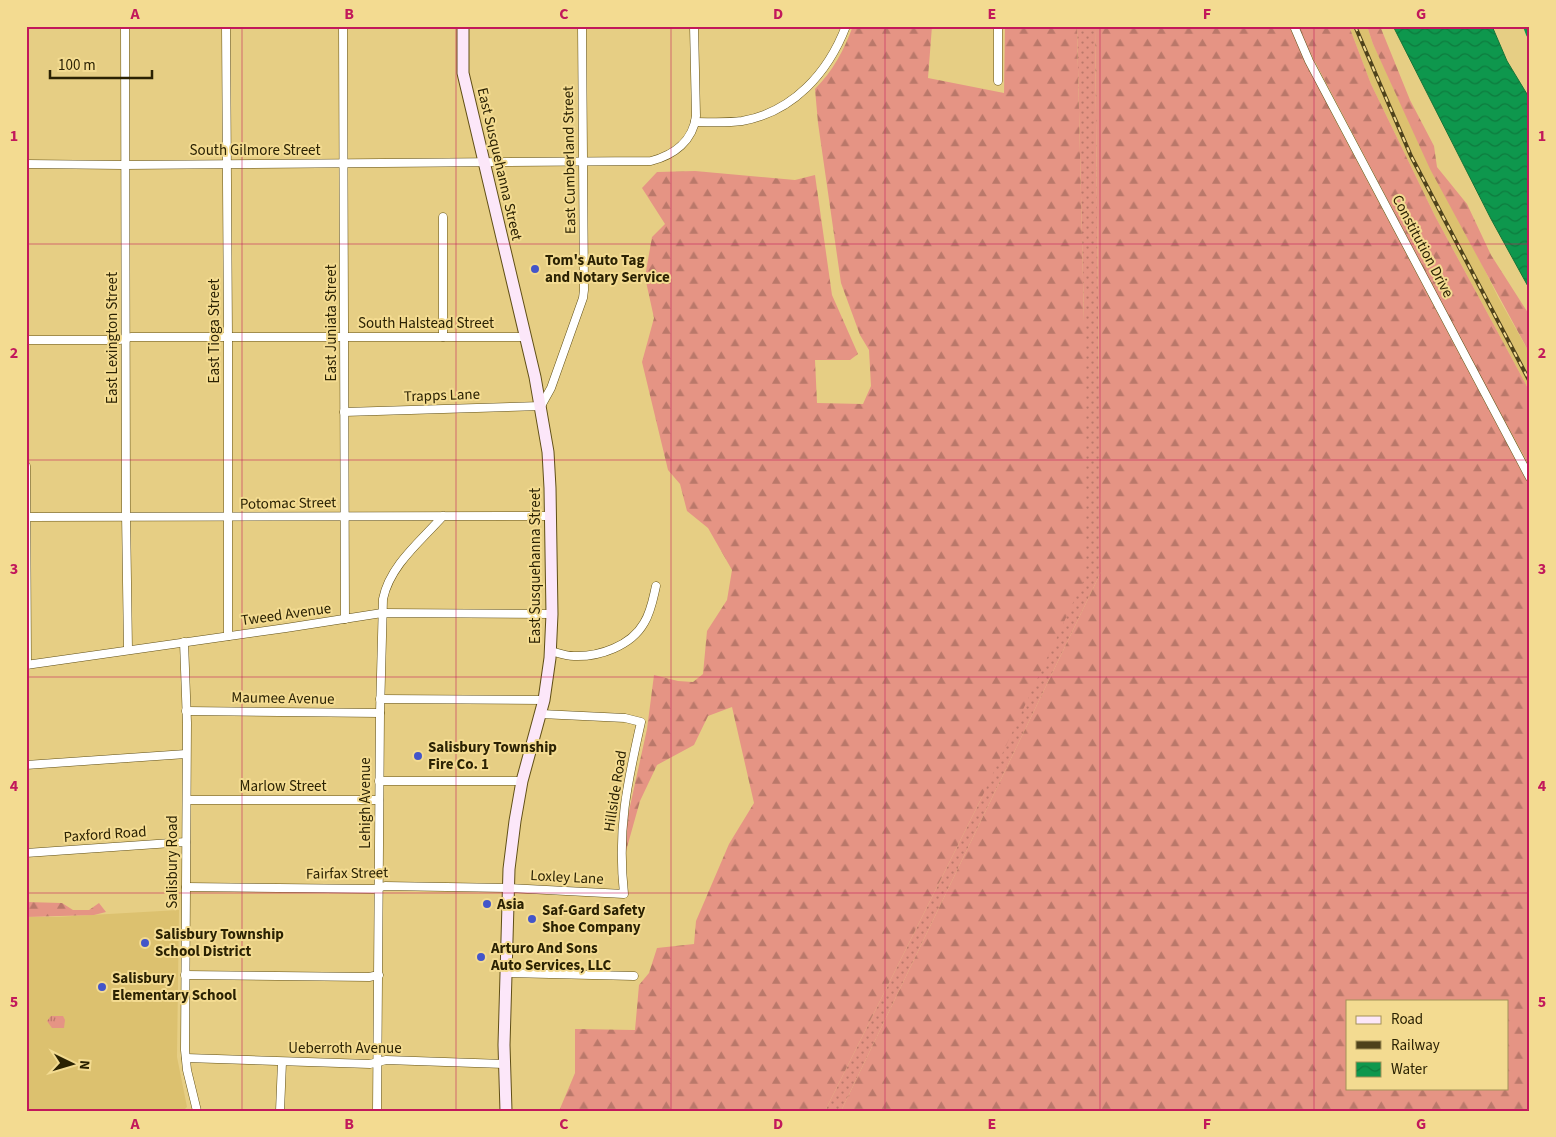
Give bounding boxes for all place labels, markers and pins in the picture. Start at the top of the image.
place label: Tom's Auto Tag and Notary Service [545,250,670,288]
marker: Tom's Auto Tag and Notary Service [529,263,541,275]
place label: Salisbury Township Fire Co. 1 [428,737,557,775]
marker: Salisbury Township Fire Co. 1 [412,750,424,762]
place label: Asia [496,894,525,915]
marker: Asia [481,898,493,910]
place label: Saf-Gard Safety Shoe Company [542,900,646,938]
marker: Saf-Gard Safety Shoe Company [526,913,538,925]
place label: Salisbury Township School District [155,924,284,962]
marker: Salisbury Township School District [139,937,151,949]
place label: Arturo And Sons Auto Services, LLC [490,938,612,976]
marker: Arturo And Sons Auto Services, LLC [475,951,487,963]
place label: Salisbury Elementary School [112,968,237,1006]
marker: Salisbury Elementary School [96,981,108,993]

